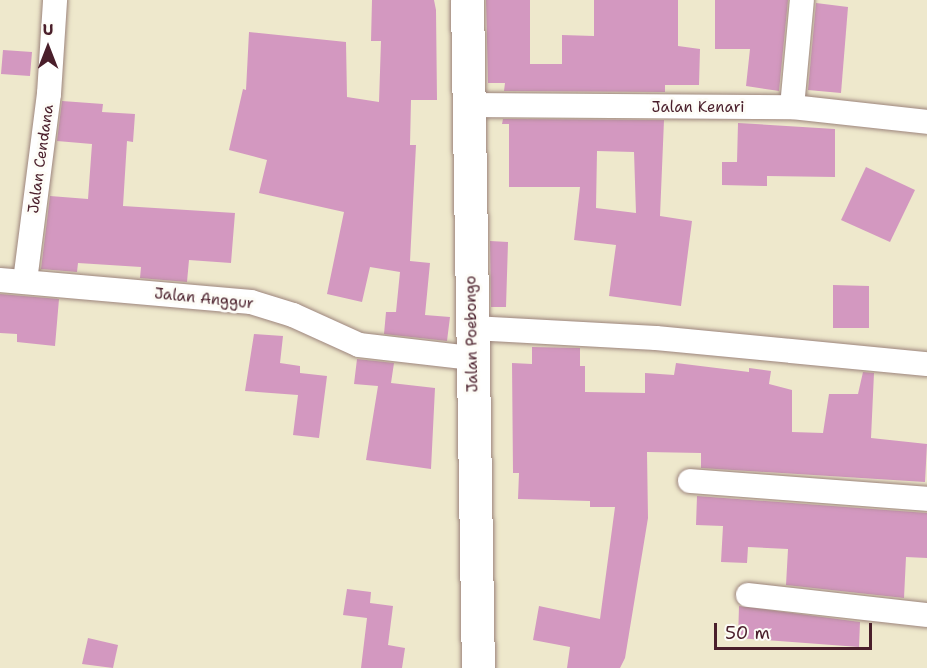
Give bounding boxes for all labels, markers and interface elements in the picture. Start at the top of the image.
north arrow [18,18,78,78]
text: U [43,19,53,40]
street label: Jalan Kenari [652,99,744,117]
street label: Jalan Cendana [24,103,58,215]
street label: Jalan Poebongo [462,275,482,393]
street label: Jalan Anggur [153,285,255,313]
scale bar [717,611,874,649]
text: 50 m [725,621,770,645]

